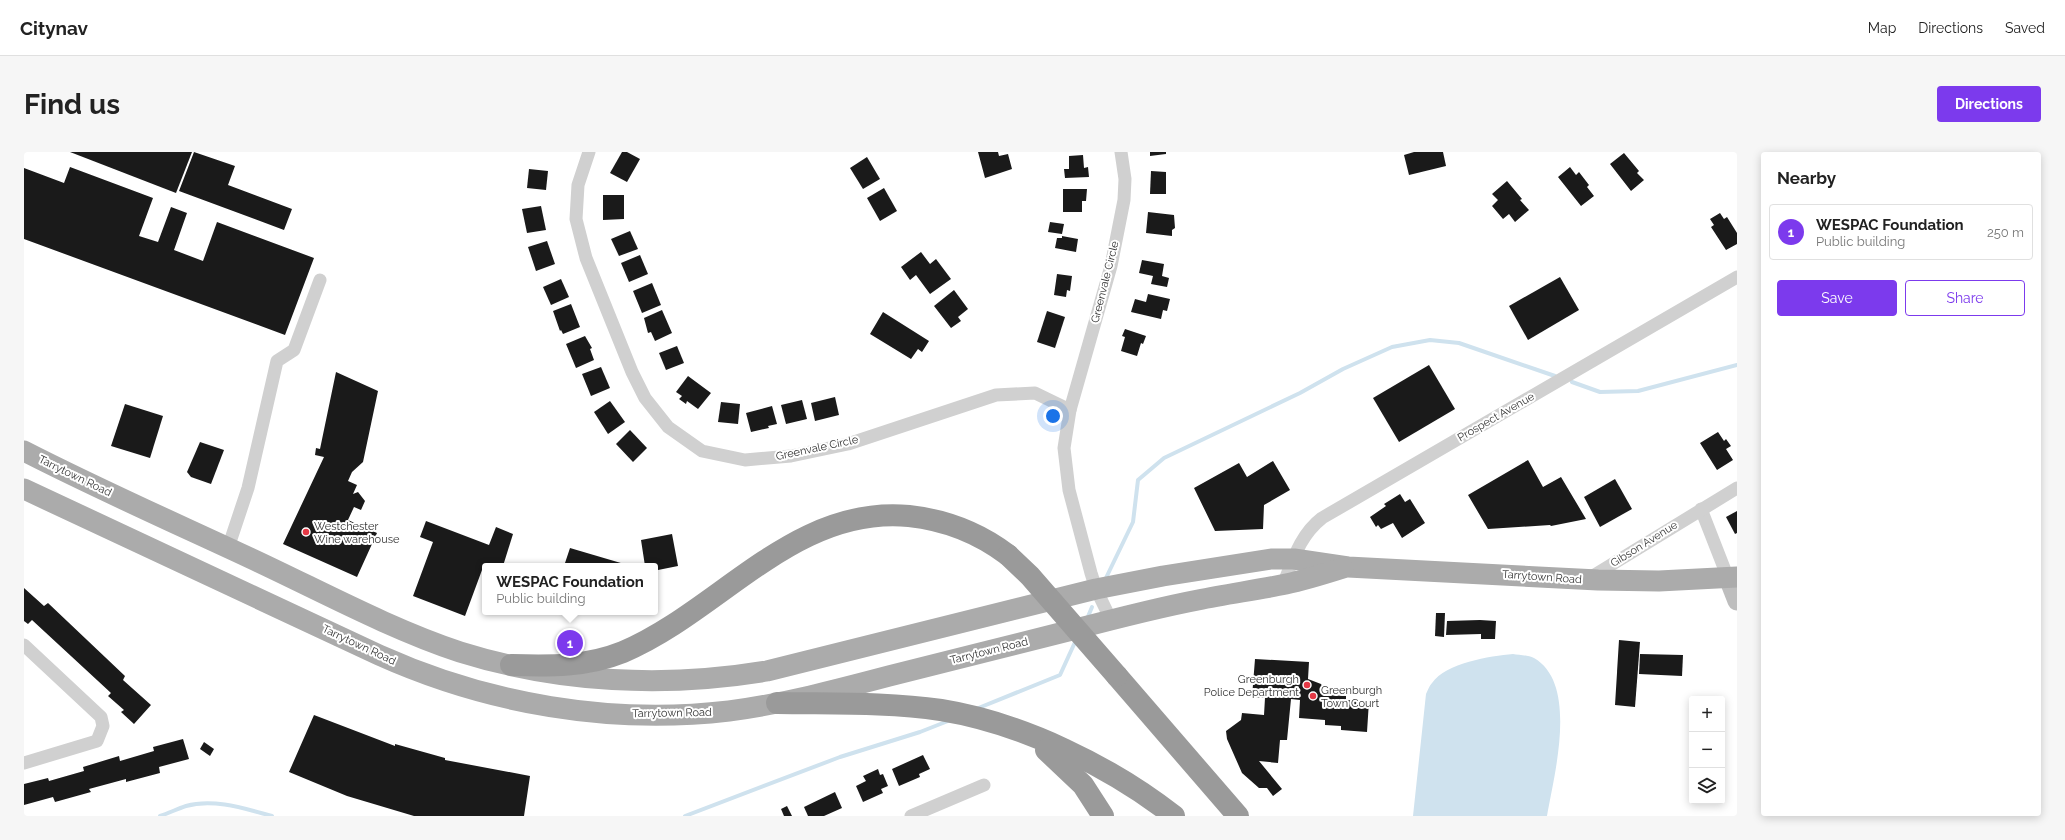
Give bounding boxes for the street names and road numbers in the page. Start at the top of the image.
street label: Greenvale Circle [1089,239,1122,324]
street label: Prospect Avenue [1455,389,1537,444]
street label: Greenvale Circle [775,433,860,463]
street label: Tarrytown Road [36,453,114,499]
street label: Gibson Avenue [1608,518,1680,570]
street label: Tarrytown Road [1502,568,1582,586]
street label: Tarrytown Road [320,622,398,668]
street label: Tarrytown Road [949,635,1029,667]
street label: Tarrytown Road [632,706,712,720]

